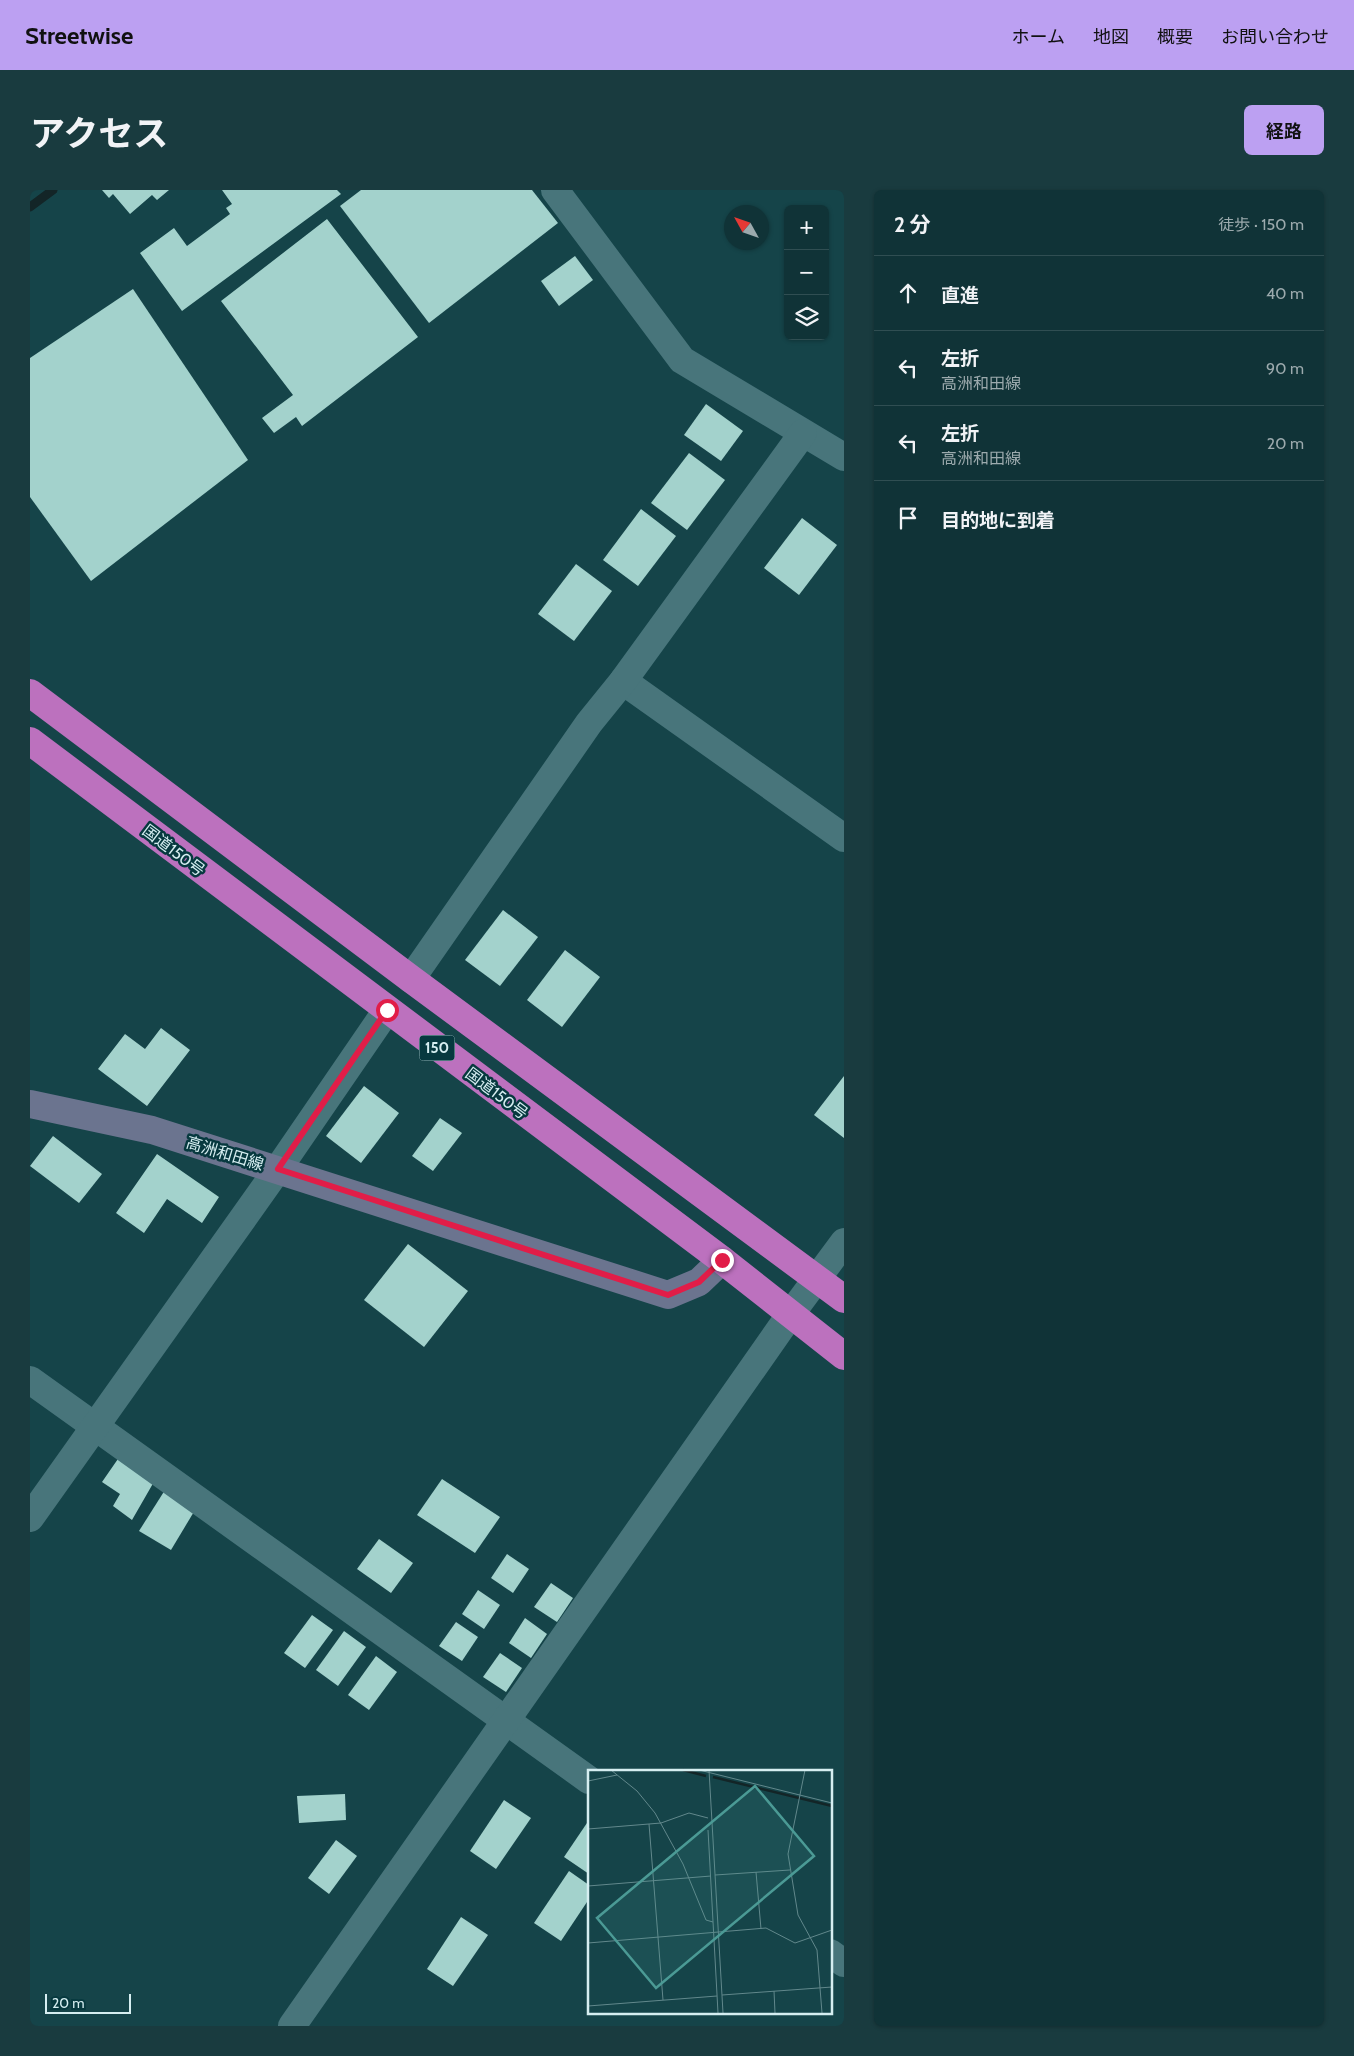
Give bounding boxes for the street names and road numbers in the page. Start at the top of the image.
street label: 国道150号 [139,821,209,880]
road number: 150 [420,1036,454,1060]
street label: 国道150号 [462,1064,532,1123]
street label: 高洲和田線 [184,1133,266,1174]

